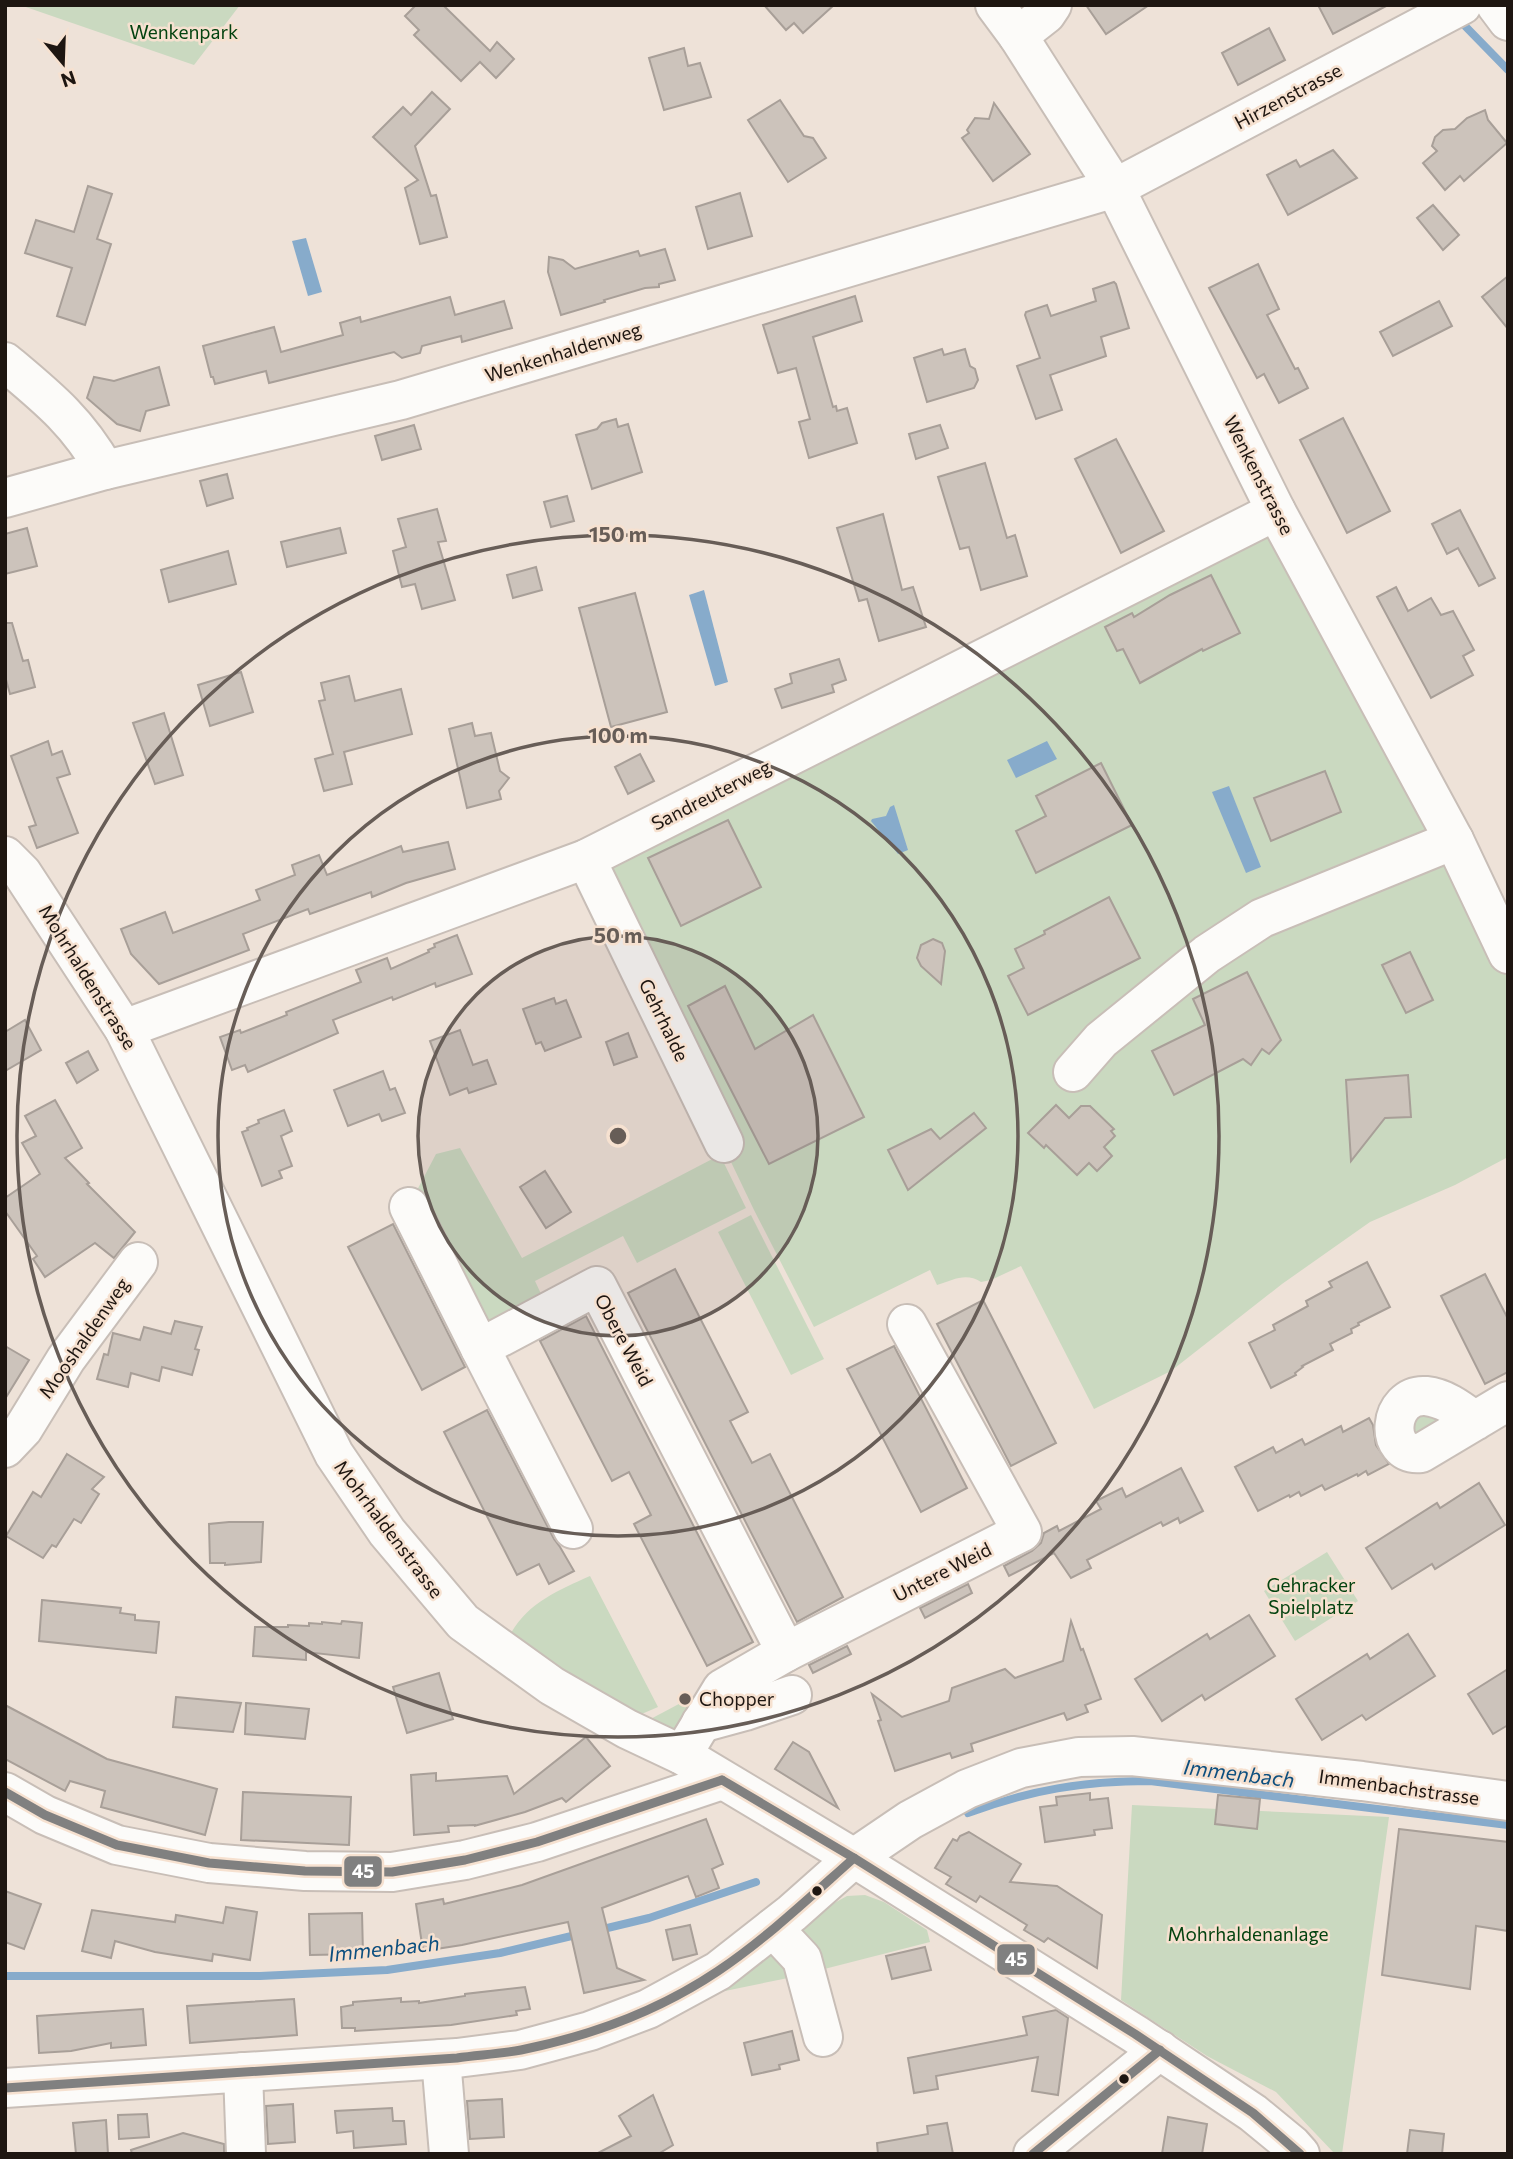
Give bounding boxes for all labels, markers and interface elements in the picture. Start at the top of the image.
park label: Wenkenpark [130,20,238,43]
north arrow [28,28,98,98]
street label: Hirzenstrasse [1230,58,1345,133]
text: N [58,66,79,93]
street label: Wenkenhaldenweg [482,317,644,386]
street label: Wenkenstrasse [1220,411,1299,538]
text: 150 m [589,521,647,546]
text: 100 m [588,722,648,747]
street label: Sandreuterweg [647,755,774,835]
street label: Mohrhaldenstrasse [35,900,142,1053]
text: 50 m [594,922,642,947]
street label: Gehrhalde [635,975,694,1065]
centre of rings [606,1124,630,1148]
street label: Mooshaldenweg [34,1273,134,1402]
street label: Obere Weid [590,1289,658,1390]
street label: Mohrhaldenstrasse [330,1455,449,1602]
street label: Untere Weid [889,1537,995,1606]
park label: Gehracker Spielplatz [1266,1573,1356,1618]
place label: Chopper [699,1687,775,1710]
marker: Chopper [677,1691,693,1707]
water label: Immenbach [1182,1753,1296,1792]
street label: Immenbachstrasse [1317,1764,1481,1809]
line badge: 45 [343,1855,383,1888]
text: 45 [352,1859,374,1882]
unlabelled marker [810,1884,824,1898]
park label: Mohrhaldenanlage [1167,1922,1329,1945]
water label: Immenbach [327,1929,441,1966]
line badge: 45 [996,1943,1036,1976]
text: 45 [1005,1947,1027,1970]
unlabelled marker [1117,2072,1131,2086]

